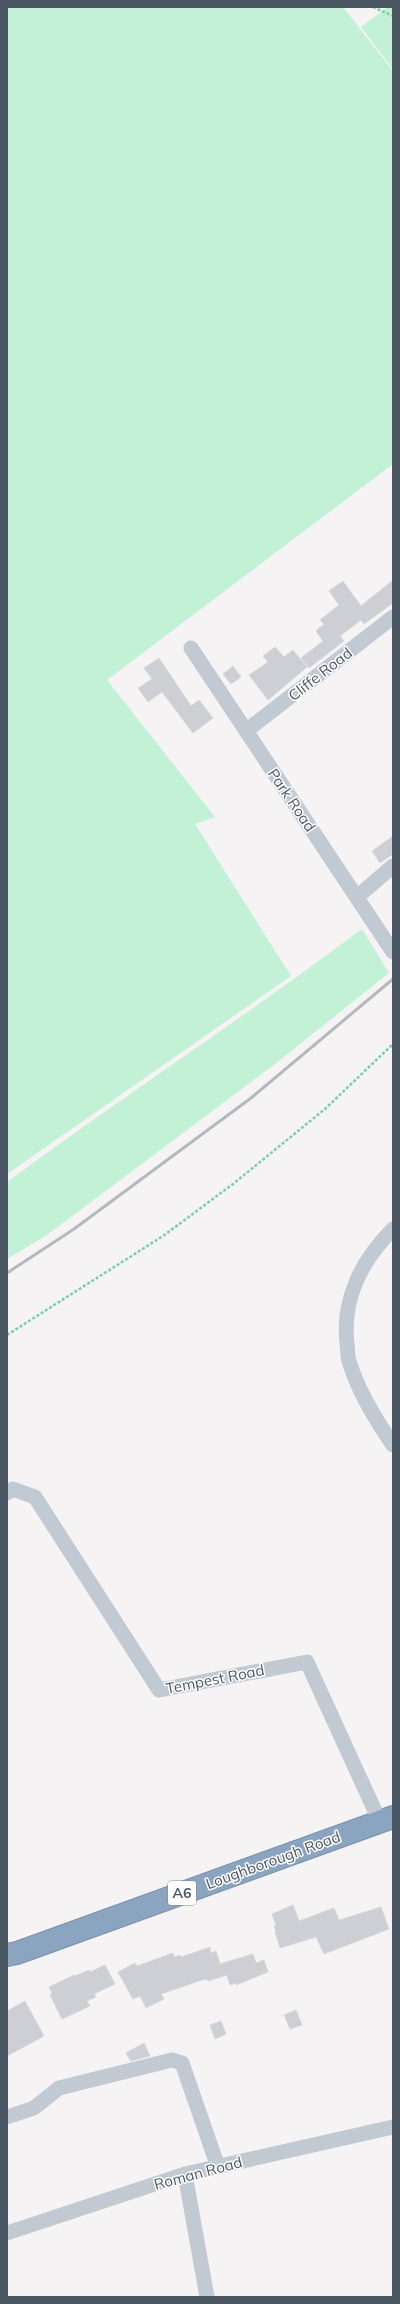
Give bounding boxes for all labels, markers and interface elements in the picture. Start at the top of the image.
street label: Cliffe Road [284,643,356,705]
street label: Park Road [264,765,320,835]
street label: Tempest Road [164,1660,266,1698]
street label: Loughborough Road [203,1827,343,1893]
road number: A6 [168,1881,196,1905]
street label: Roman Road [152,2152,244,2194]

